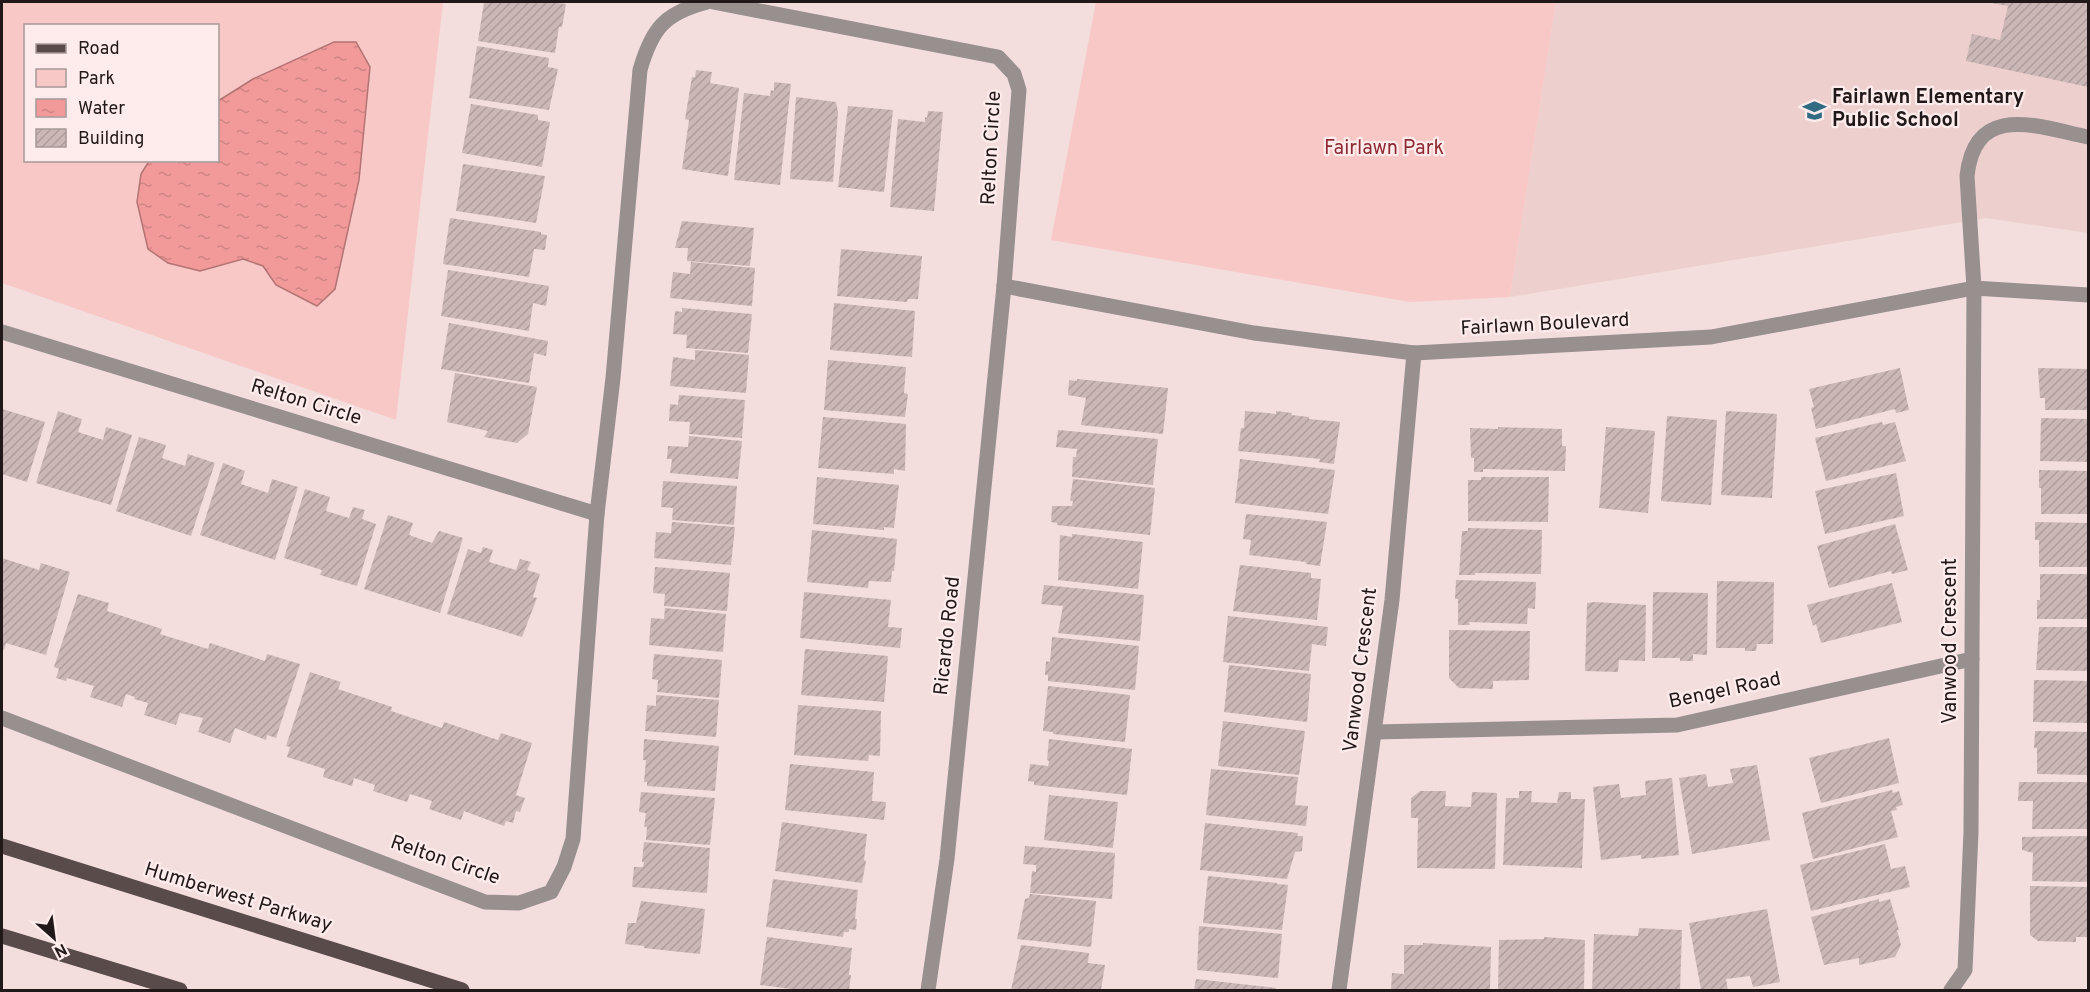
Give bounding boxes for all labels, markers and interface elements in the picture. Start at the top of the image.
legend [24,24,219,162]
text: Road [78,38,120,61]
text: Park [78,68,115,91]
place label: Fairlawn Elementary Public School [1832,85,2024,134]
street label: Relton Circle [976,90,1008,206]
school or university icon: Fairlawn Elementary Public School [1801,97,1827,123]
text: Water [78,98,125,121]
text: Building [78,128,144,151]
park label: Fairlawn Park [1324,136,1444,162]
street label: Fairlawn Boulevard [1460,308,1630,342]
street label: Relton Circle [247,374,365,432]
street label: Vanwood Crescent [1938,558,1964,724]
street label: Ricardo Road [929,575,967,697]
street label: Vanwood Crescent [1338,586,1384,754]
street label: Bengel Road [1667,666,1783,716]
street label: Relton Circle [387,830,503,892]
street label: Humberwest Parkway [141,857,335,939]
north arrow [24,908,84,968]
text: N [50,938,70,961]

